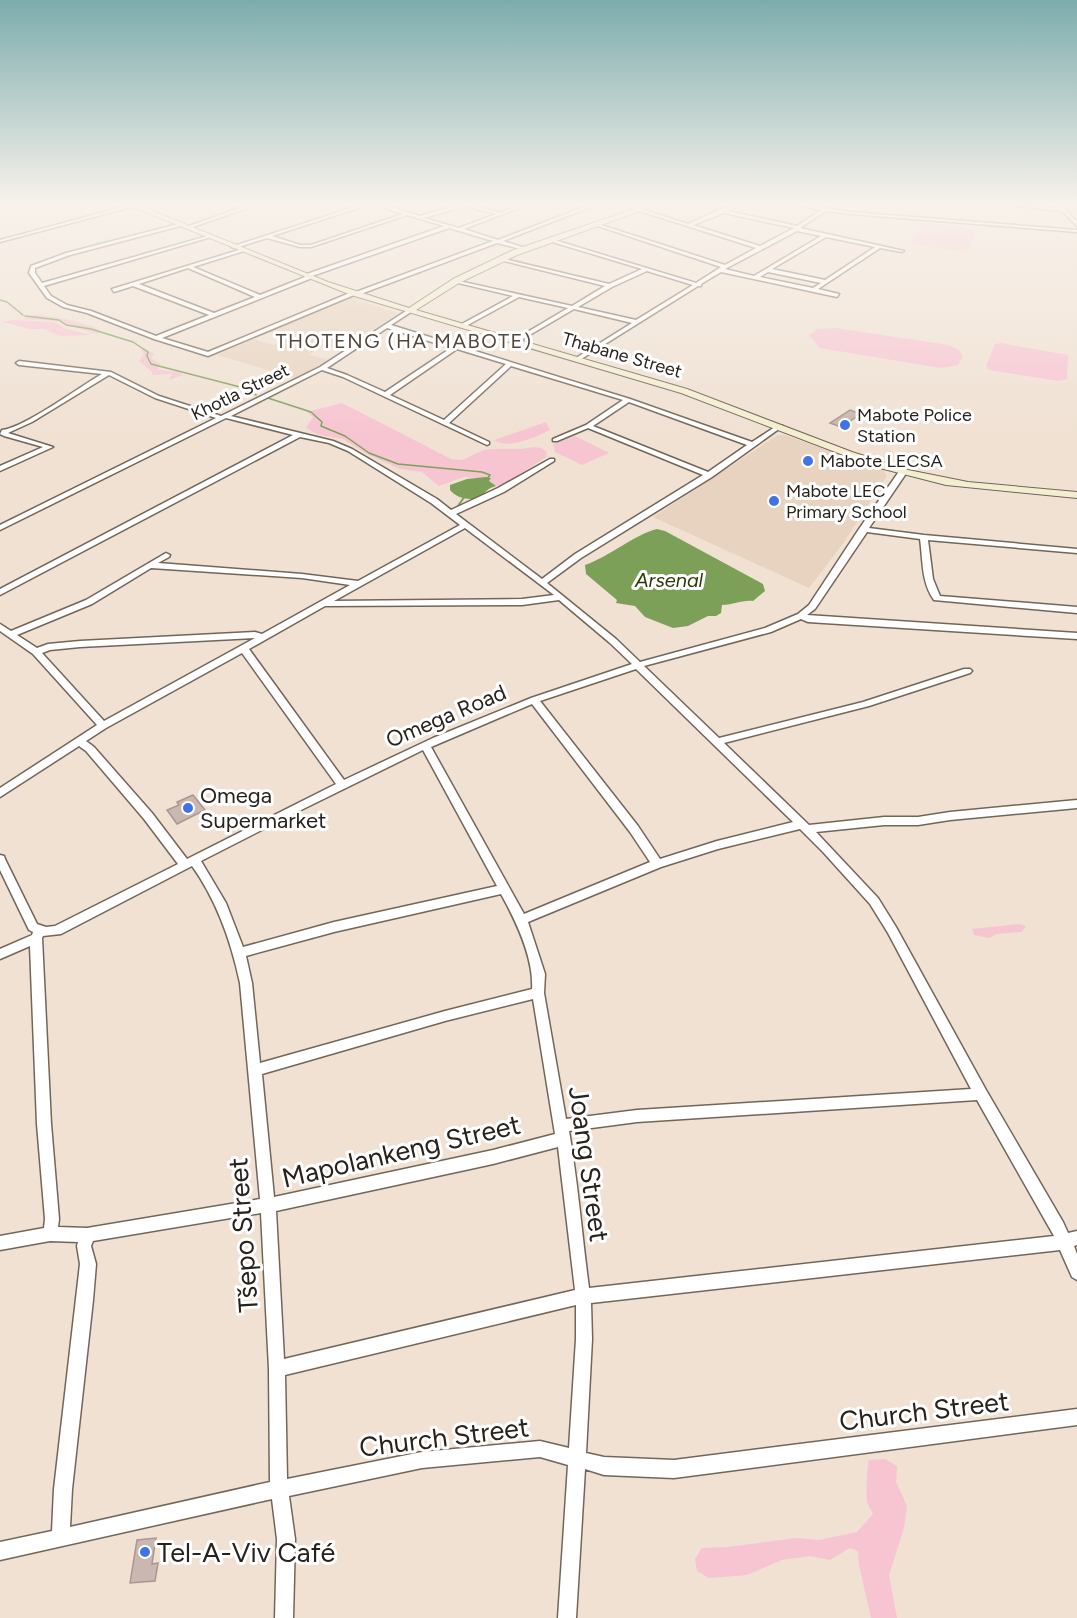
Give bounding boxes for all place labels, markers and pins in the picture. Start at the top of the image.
place label: Mabote Police Station [857,404,972,447]
marker: Mabote Police Station [838,418,852,432]
place label: Mabote LECSA [820,450,943,472]
marker: Mabote LECSA [801,454,815,468]
place label: Mabote LEC Primary School [786,480,907,523]
marker: Mabote LEC Primary School [767,494,781,508]
place label: Omega Supermarket [200,782,326,834]
marker: Omega Supermarket [181,801,195,815]
place label: Tel-A-Viv Café [157,1536,335,1569]
marker: Tel-A-Viv Café [138,1545,152,1559]

